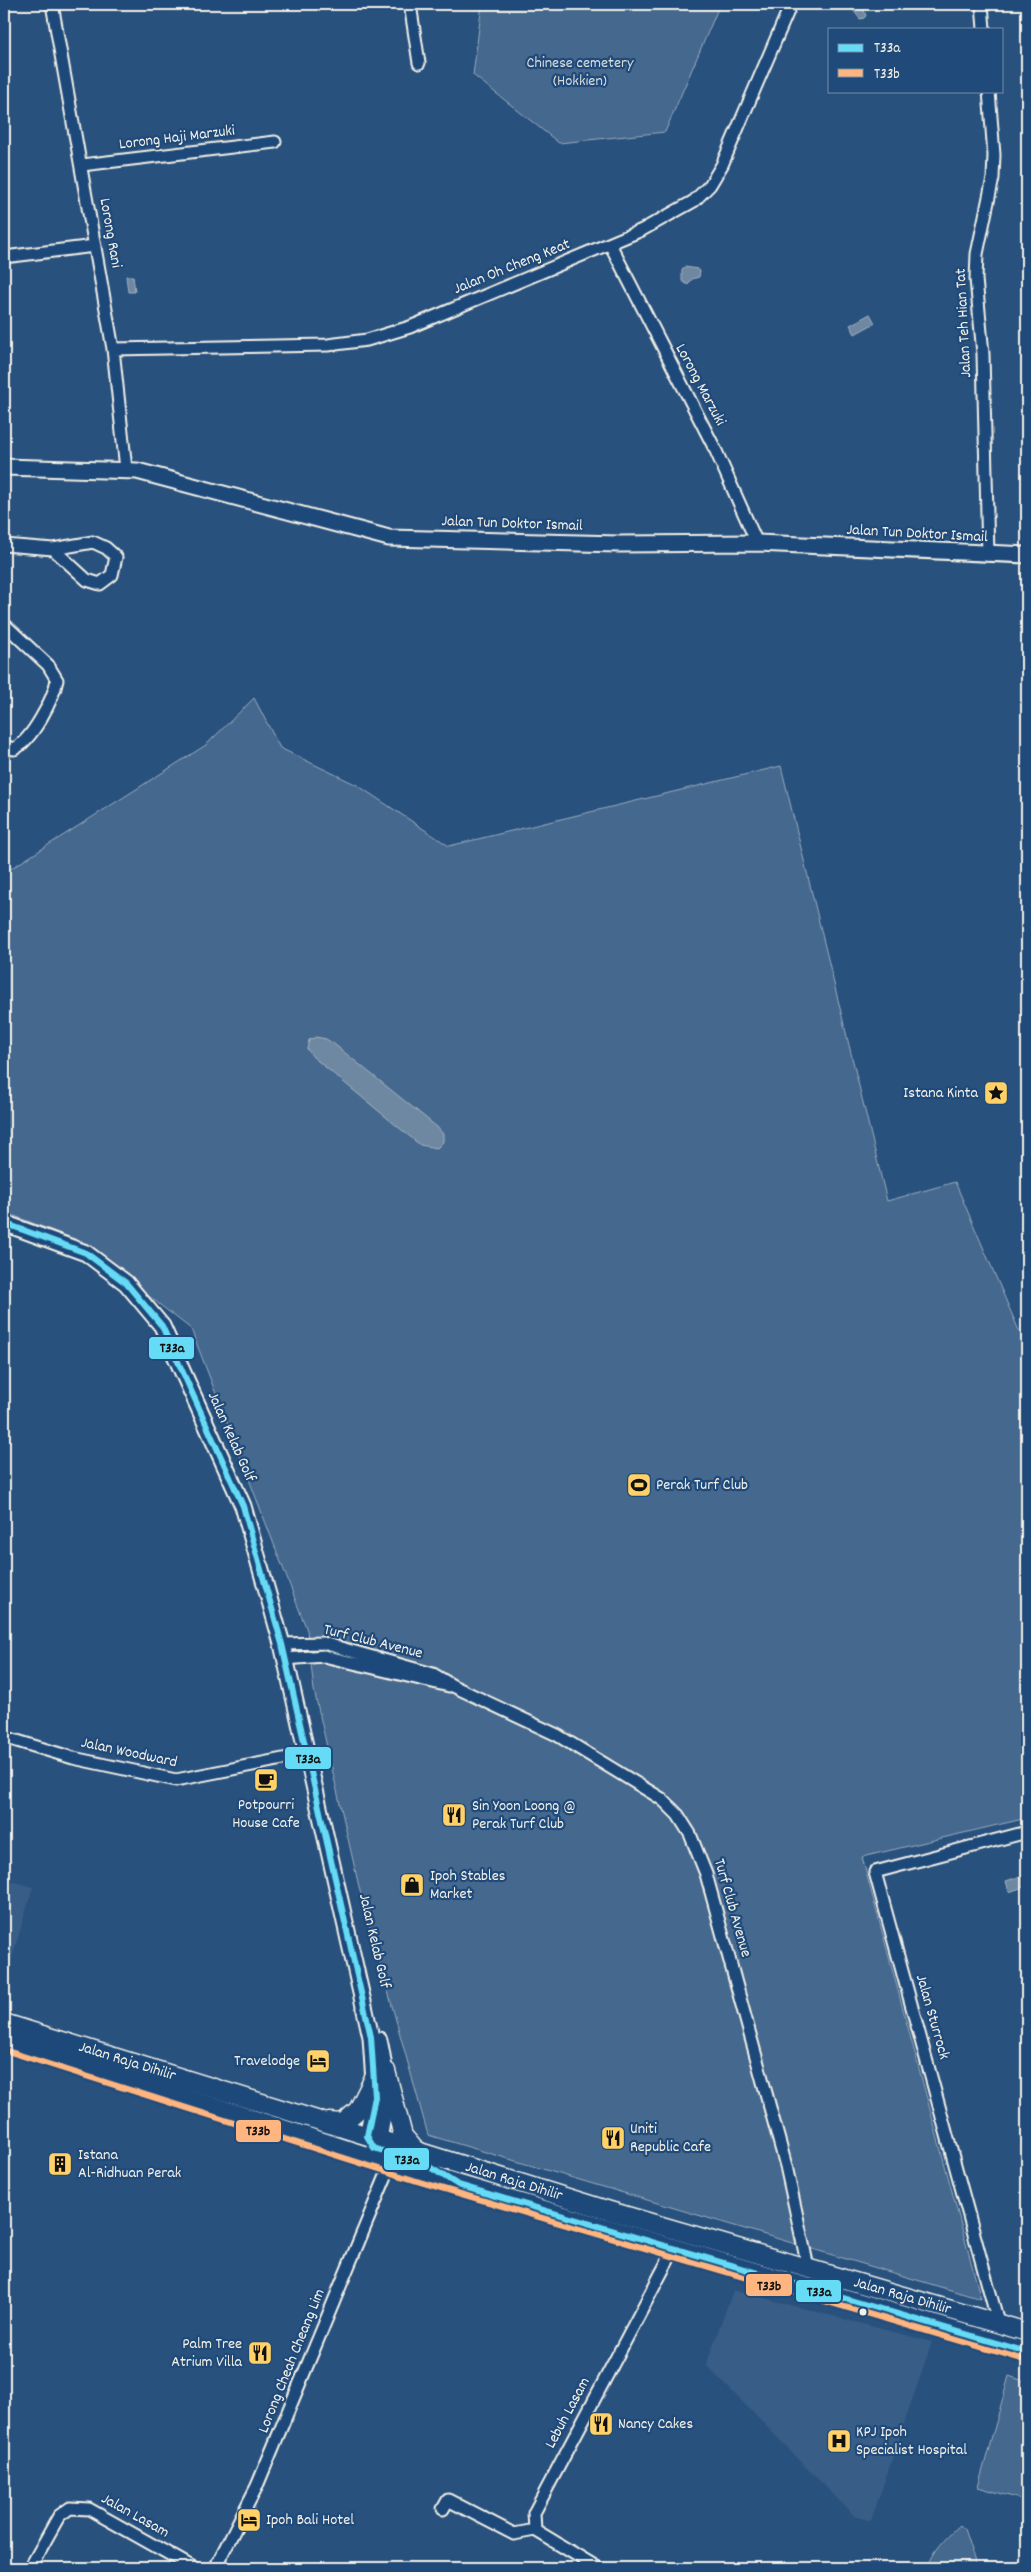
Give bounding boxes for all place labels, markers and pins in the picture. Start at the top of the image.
place icon: Istana Kinta [983,1080,1009,1106]
place label: Istana Kinta [903,1082,978,1105]
sports icon: Perak Turf Club [626,1472,652,1498]
place label: Perak Turf Club [656,1474,748,1497]
cafe icon: Potpourri House Cafe [253,1767,279,1793]
place label: Potpourri House Cafe [232,1794,300,1835]
place label: Sin Yoon Loong @ Perak Turf Club [472,1795,576,1836]
restaurant icon: Sin Yoon Loong @ Perak Turf Club [441,1802,467,1828]
place label: Ipoh Stables Market [430,1865,506,1906]
shop icon: Ipoh Stables Market [399,1872,425,1898]
hotel icon: Travelodge [305,2048,331,2074]
place label: Travelodge [234,2050,300,2073]
place label: Uniti Republic Cafe [630,2118,711,2159]
restaurant icon: Uniti Republic Cafe [600,2125,626,2151]
place label: Istana Al-Ridhuan Perak [78,2144,181,2185]
building icon: Istana Al-Ridhuan Perak [47,2151,73,2177]
unlabelled marker [858,2307,868,2317]
place label: Palm Tree Atrium Villa [171,2333,242,2374]
restaurant icon: Palm Tree Atrium Villa [247,2340,273,2366]
restaurant icon: Nancy Cakes [588,2411,614,2437]
place label: Nancy Cakes [618,2413,693,2436]
place label: KPJ Ipoh Specialist Hospital [856,2421,967,2462]
hospital icon: KPJ Ipoh Specialist Hospital [826,2428,852,2454]
hotel icon: Ipoh Bali Hotel [236,2507,262,2533]
place label: Ipoh Bali Hotel [266,2509,354,2532]

